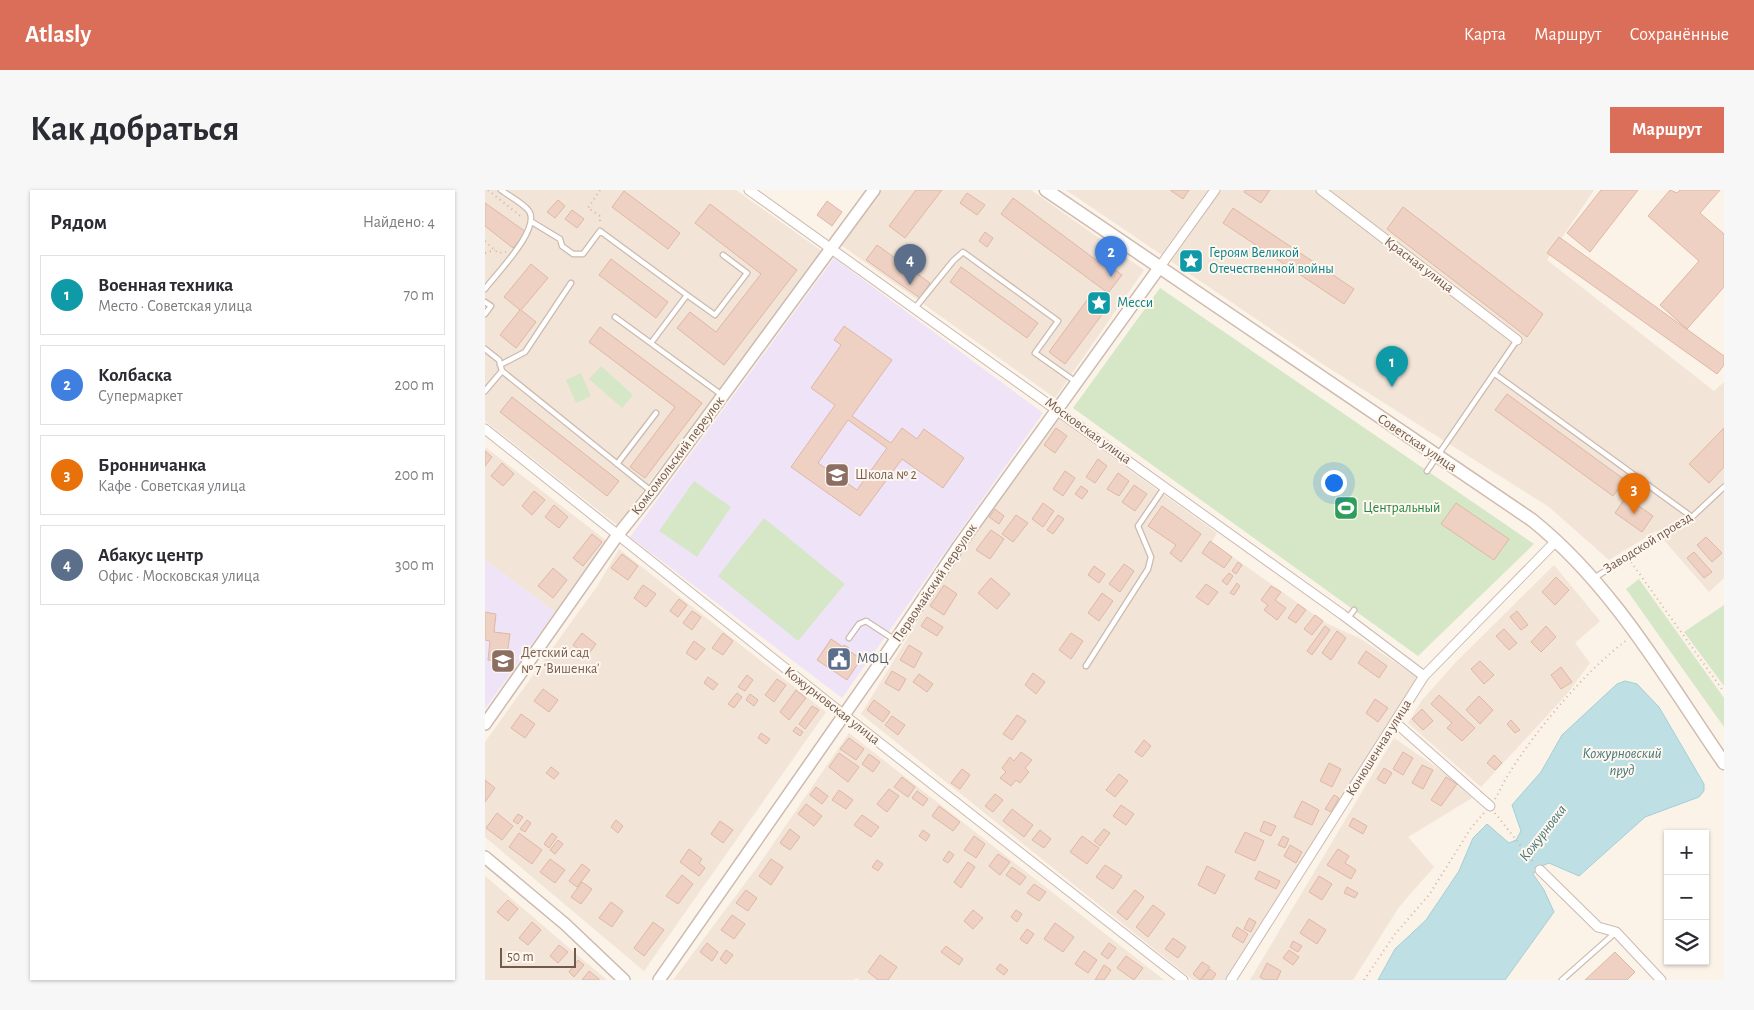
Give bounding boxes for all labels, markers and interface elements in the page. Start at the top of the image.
text: Atlasly [25,23,91,47]
text: Карта [1464,26,1506,44]
text: Маршрут [1534,26,1602,44]
text: Сохранённые [1630,26,1729,44]
button: Маршрут [1610,107,1724,153]
text: Как добраться [30,112,239,147]
text: Рядом [50,212,107,233]
text: Найдено: 4 [363,214,435,230]
street label: Красная улица [1382,234,1457,296]
pin: 2 [1095,236,1127,277]
pin: 4 [894,244,926,285]
place label: Героям Великой Отечественной войны [1209,246,1334,276]
place icon: Героям Великой Отечественной войны [1178,248,1204,274]
text: Военная техника [98,276,233,295]
text: 1 [64,287,70,303]
text: 70 m [403,287,434,303]
place icon: Месси [1086,290,1112,316]
place label: Месси [1117,296,1153,310]
text: Место · Советская улица [98,298,252,314]
pin: 1 [1376,346,1408,387]
text: Колбаска [98,366,172,385]
text: 2 [63,377,71,393]
text: 200 m [394,377,434,393]
text: Супермаркет [98,388,183,404]
street label: Комсомольский переулок [629,394,727,518]
street label: Московская улица [1042,395,1134,467]
street label: Советская улица [1375,411,1460,475]
text: Бронничанка [98,456,206,475]
school or university icon: Школа № 2 [824,462,850,488]
text: 3 [64,467,70,483]
text: 200 m [394,467,434,483]
place label: Школа № 2 [855,468,917,482]
your location [1321,470,1347,496]
pin: 3 [1618,473,1650,514]
text: Кафе · Советская улица [98,478,246,494]
sports icon: Центральный [1333,495,1359,521]
place label: Центральный [1363,501,1441,515]
street label: Заводской проезд [1601,510,1695,576]
street label: Первомайский переулок [890,521,980,645]
text: Абакус центр [98,546,203,565]
text: 4 [63,557,71,573]
text: 300 m [395,557,434,573]
text: Офис · Московская улица [98,568,260,584]
place label: Детский сад № 7 'Вишенка' [521,646,599,676]
public building icon: МФЦ [826,646,852,672]
school or university icon: Детский сад № 7 'Вишенка' [490,648,516,674]
place label: МФЦ [857,652,889,666]
street label: Кожурновская улица [782,664,883,748]
street label: Конюшенная улица [1344,697,1415,799]
water label: Кожурновский пруд [1582,746,1662,778]
water label: Кожурновка [1517,802,1569,864]
map controls [1664,830,1709,965]
button: + [1664,830,1709,875]
button: − [1664,875,1709,920]
button: layers [1664,920,1709,965]
scale bar [500,945,576,968]
text: 50 m [507,950,534,964]

